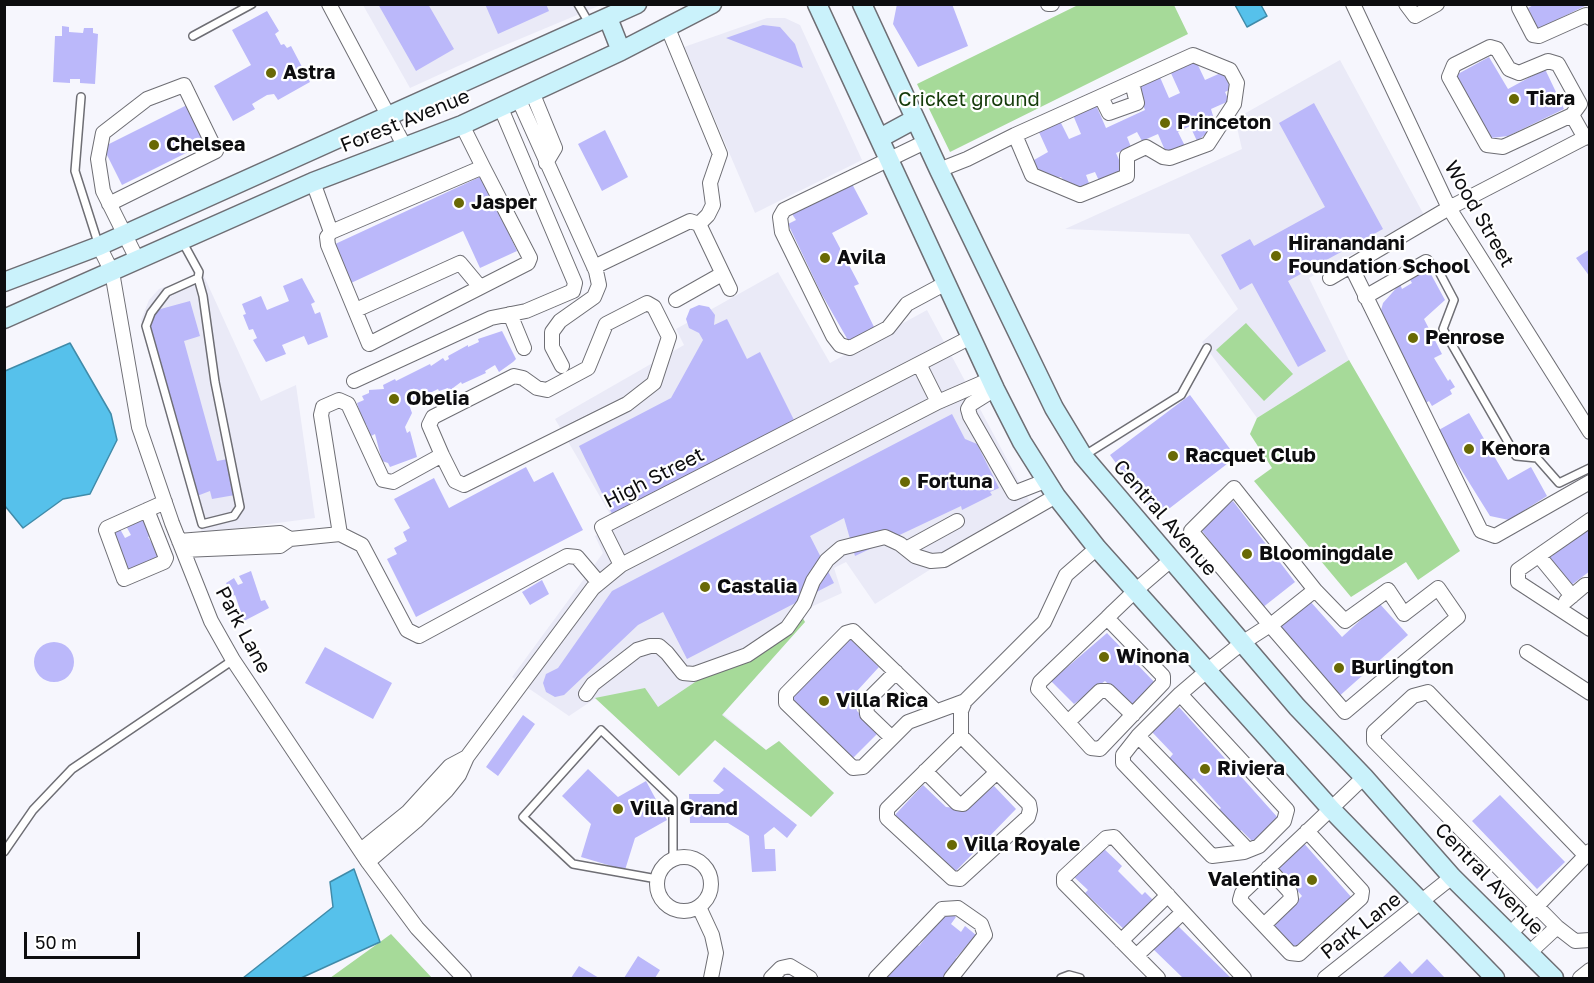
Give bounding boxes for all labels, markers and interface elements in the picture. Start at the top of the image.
place label: Astra [283,61,335,85]
marker: Astra [264,66,278,80]
street label: Forest Avenue [337,84,473,158]
place label: Tiara [1526,87,1575,111]
park label: Cricket ground [898,88,1040,112]
marker: Tiara [1507,92,1521,106]
place label: Princeton [1177,111,1271,135]
marker: Princeton [1158,116,1172,130]
place label: Chelsea [166,133,245,157]
marker: Chelsea [147,138,161,152]
street label: Wood Street [1439,157,1519,271]
place label: Jasper [471,191,537,215]
marker: Jasper [452,196,466,210]
place label: Hiranandani Foundation School [1288,232,1470,279]
place label: Avila [837,246,886,270]
marker: Hiranandani Foundation School [1269,249,1283,263]
marker: Avila [818,251,832,265]
place label: Penrose [1425,326,1505,350]
marker: Penrose [1406,331,1420,345]
place label: Obelia [406,387,469,411]
marker: Obelia [387,392,401,406]
place label: Kenora [1481,437,1550,461]
street label: High Street [600,442,708,514]
marker: Kenora [1462,442,1476,456]
place label: Racquet Club [1185,444,1316,468]
marker: Racquet Club [1166,449,1180,463]
street label: Central Avenue [1108,455,1222,581]
place label: Fortuna [917,470,993,494]
marker: Fortuna [898,475,912,489]
place label: Bloomingdale [1259,542,1393,566]
marker: Bloomingdale [1240,547,1254,561]
place label: Castalia [717,575,797,599]
marker: Castalia [698,580,712,594]
street label: Park Lane [210,582,276,678]
place label: Winona [1116,645,1189,669]
marker: Winona [1097,650,1111,664]
place label: Burlington [1351,656,1453,680]
marker: Burlington [1332,661,1346,675]
place label: Villa Rica [836,689,928,713]
marker: Villa Rica [817,694,831,708]
place label: Riviera [1217,757,1285,781]
marker: Riviera [1198,762,1212,776]
place label: Villa Grand [630,797,738,821]
marker: Villa Grand [611,802,625,816]
street label: Central Avenue [1430,818,1548,940]
place label: Villa Royale [964,833,1080,857]
marker: Villa Royale [945,838,959,852]
place label: Valentina [1208,868,1300,892]
marker: Valentina [1305,873,1319,887]
street label: Park Lane [1316,887,1406,965]
scale bar [27,920,142,958]
text: 50 m [35,931,77,953]

